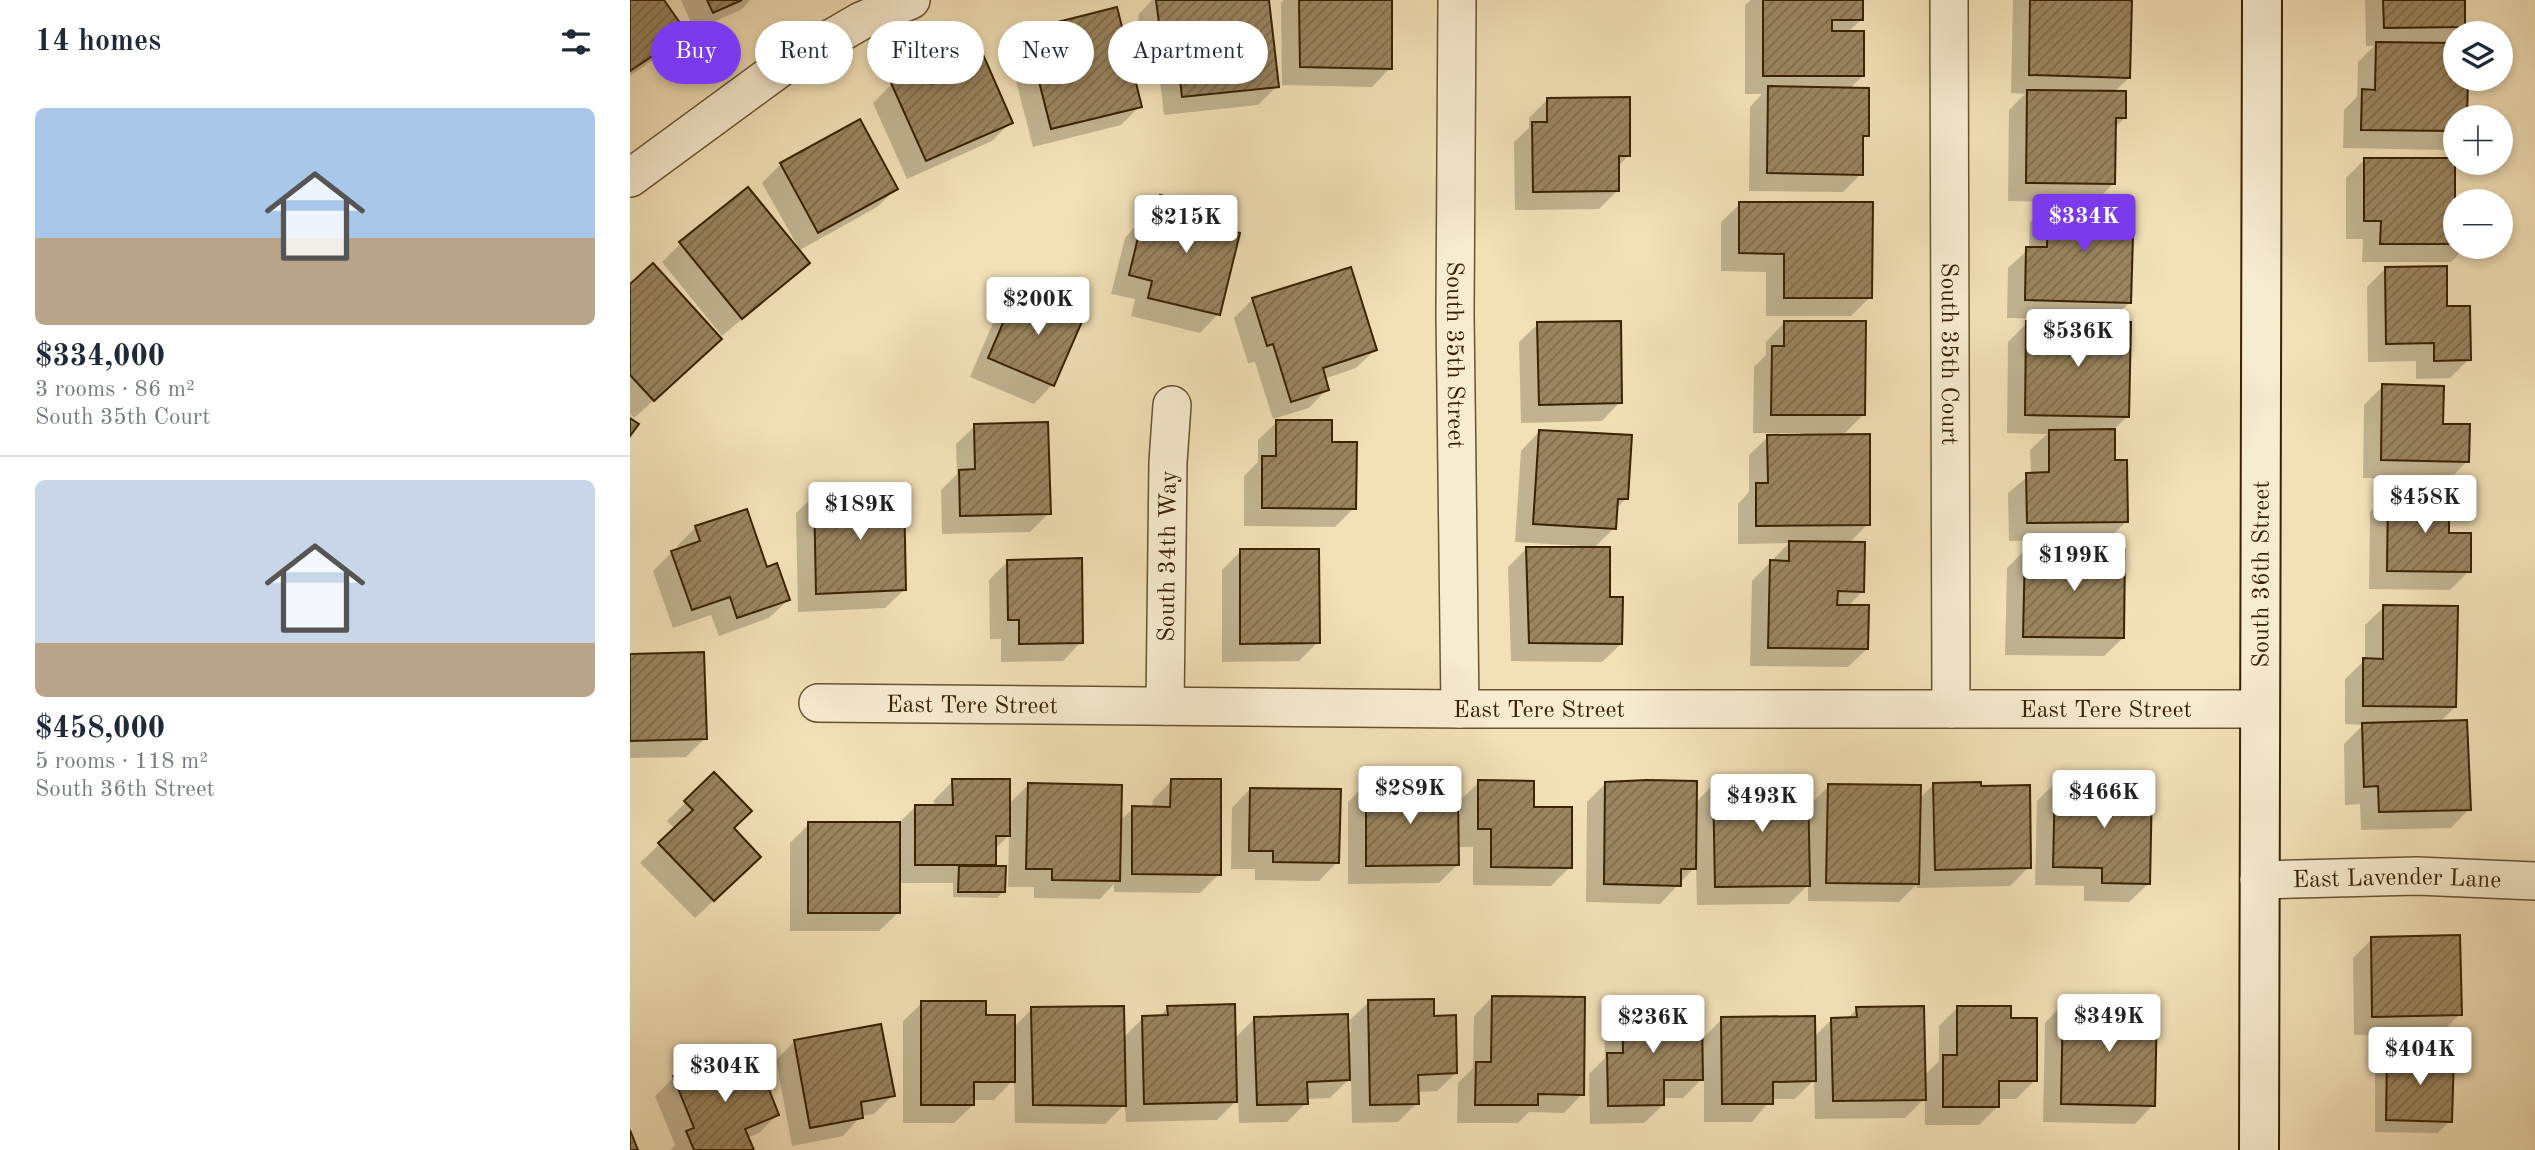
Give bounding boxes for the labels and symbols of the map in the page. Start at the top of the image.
pin: $334K [2035,194,2133,254]
pin: $215K [1137,196,1235,255]
street label: South 35th Street [1441,261,1467,449]
street label: South 35th Court [1936,262,1960,446]
pin: $200K [989,278,1087,337]
pin: $536K [2029,310,2127,369]
street label: South 34th Way [1156,470,1182,642]
pin: $458K [2376,476,2474,535]
street label: South 36th Street [2250,480,2275,668]
pin: $189K [811,482,909,542]
pin: $199K [2025,534,2123,593]
street label: East Tere Street [886,694,1058,719]
street label: East Tere Street [1453,699,1625,723]
street label: East Tere Street [2020,699,2192,723]
pin: $289K [1361,766,1459,826]
pin: $466K [2055,770,2153,830]
pin: $493K [1713,774,1811,834]
street label: East Lavender Lane [2292,866,2502,894]
pin: $349K [2060,995,2158,1054]
pin: $236K [1604,996,1702,1055]
pin: $404K [2371,1028,2469,1087]
pin: $304K [676,1044,774,1104]

